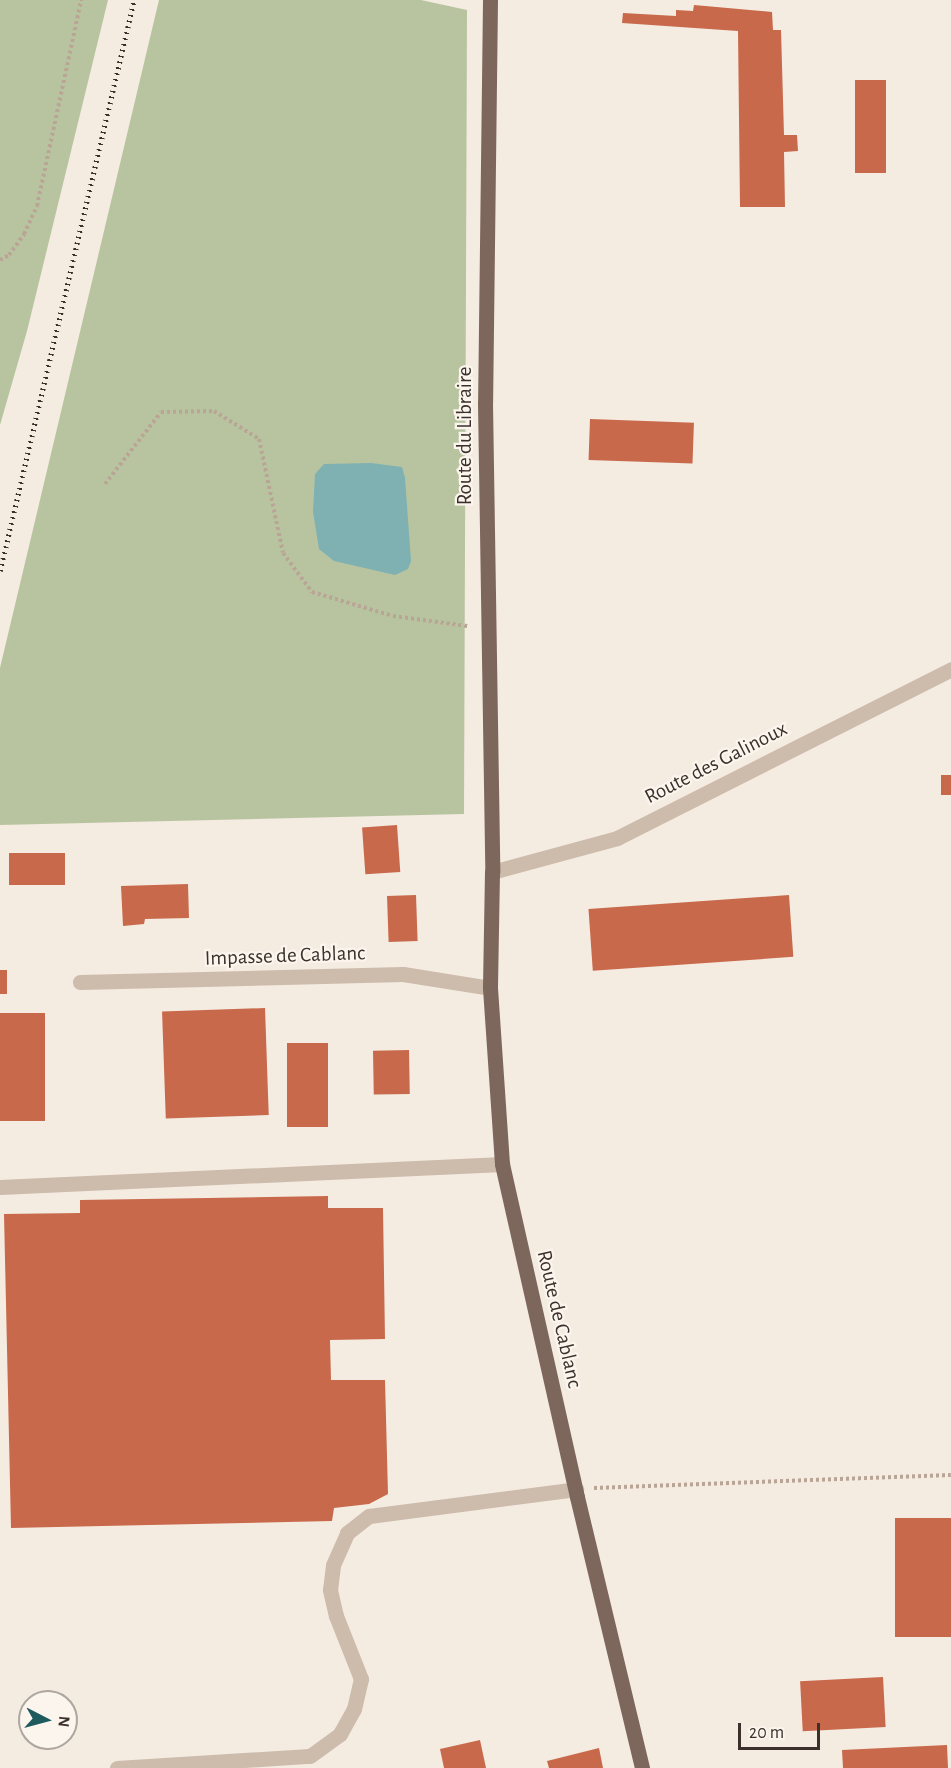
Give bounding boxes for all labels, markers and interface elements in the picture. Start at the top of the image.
street label: Route du Libraire [452,367,478,505]
street label: Route des Galinoux [641,716,791,810]
street label: Impasse de Cablanc [204,941,366,971]
street label: Route de Cablanc [531,1248,587,1390]
north arrow [18,1690,78,1750]
scale bar [741,1711,824,1749]
text: N [55,1715,72,1728]
text: 20 m [749,1724,784,1742]

